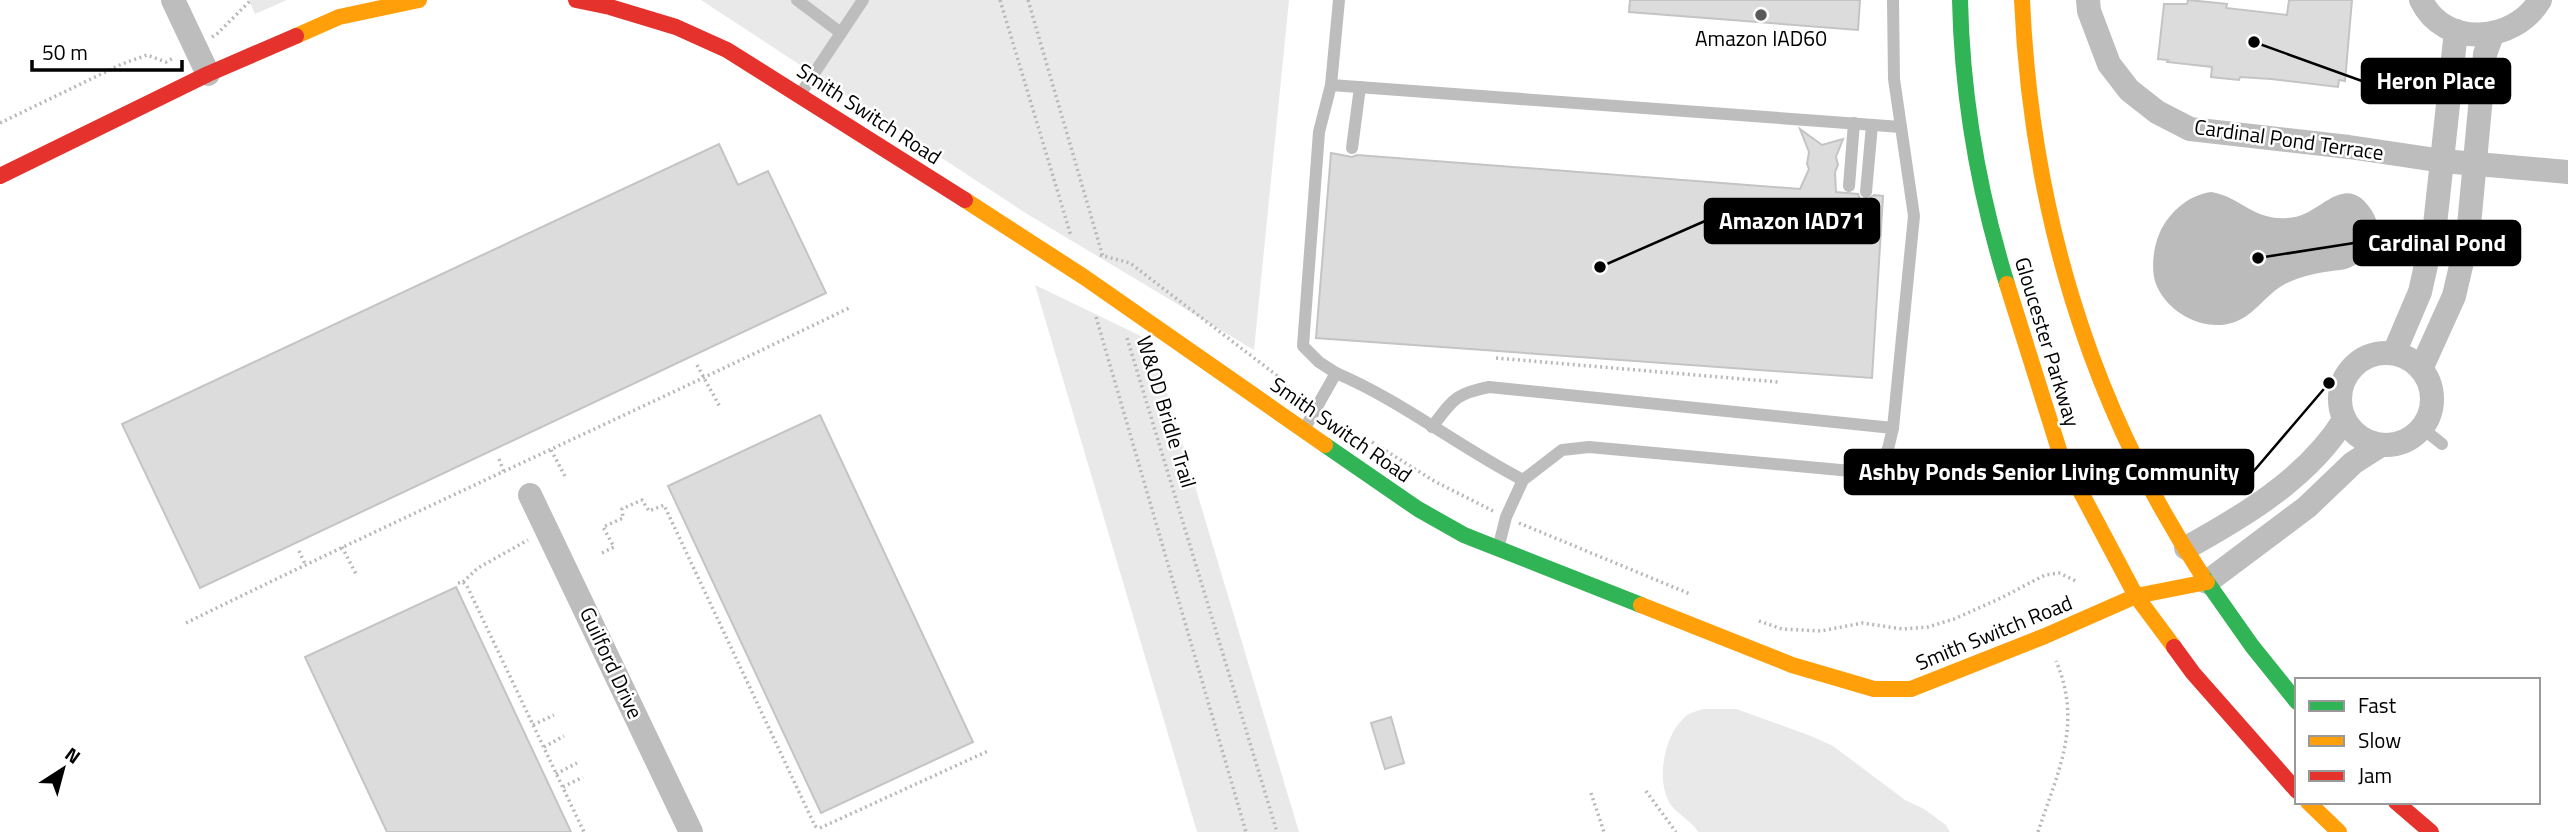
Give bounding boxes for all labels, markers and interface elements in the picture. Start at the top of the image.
marker: Amazon IAD60 [1753,7,1769,23]
place label: Amazon IAD60 [1695,22,1827,54]
scale bar [32,28,182,72]
text: 50 m [42,36,88,68]
street label: Smith Switch Road [791,54,948,172]
callout: Heron Place [2362,59,2510,103]
text: Heron Place [2376,63,2496,98]
street label: Cardinal Pond Terrace [2192,110,2386,168]
callout: Amazon IAD71 [1705,199,1879,243]
text: Amazon IAD71 [1719,203,1865,238]
callout: Cardinal Pond [2354,221,2520,265]
text: Cardinal Pond [2368,225,2506,260]
street label: Gloucester Parkway [2007,253,2089,431]
street label: W&OD Bridle Trail [1129,332,1205,492]
street label: Smith Switch Road [1264,368,1419,490]
callout: Ashby Ponds Senior Living Community [1845,450,2253,494]
text: Ashby Ponds Senior Living Community [1859,454,2240,489]
street label: Smith Switch Road [1910,586,2077,678]
street label: Guilford Drive [572,601,652,724]
legend [2295,678,2540,804]
text: Fast [2358,689,2397,721]
text: Slow [2358,724,2401,756]
north arrow [28,734,98,804]
text: N [59,739,87,770]
text: Jam [2358,759,2392,791]

